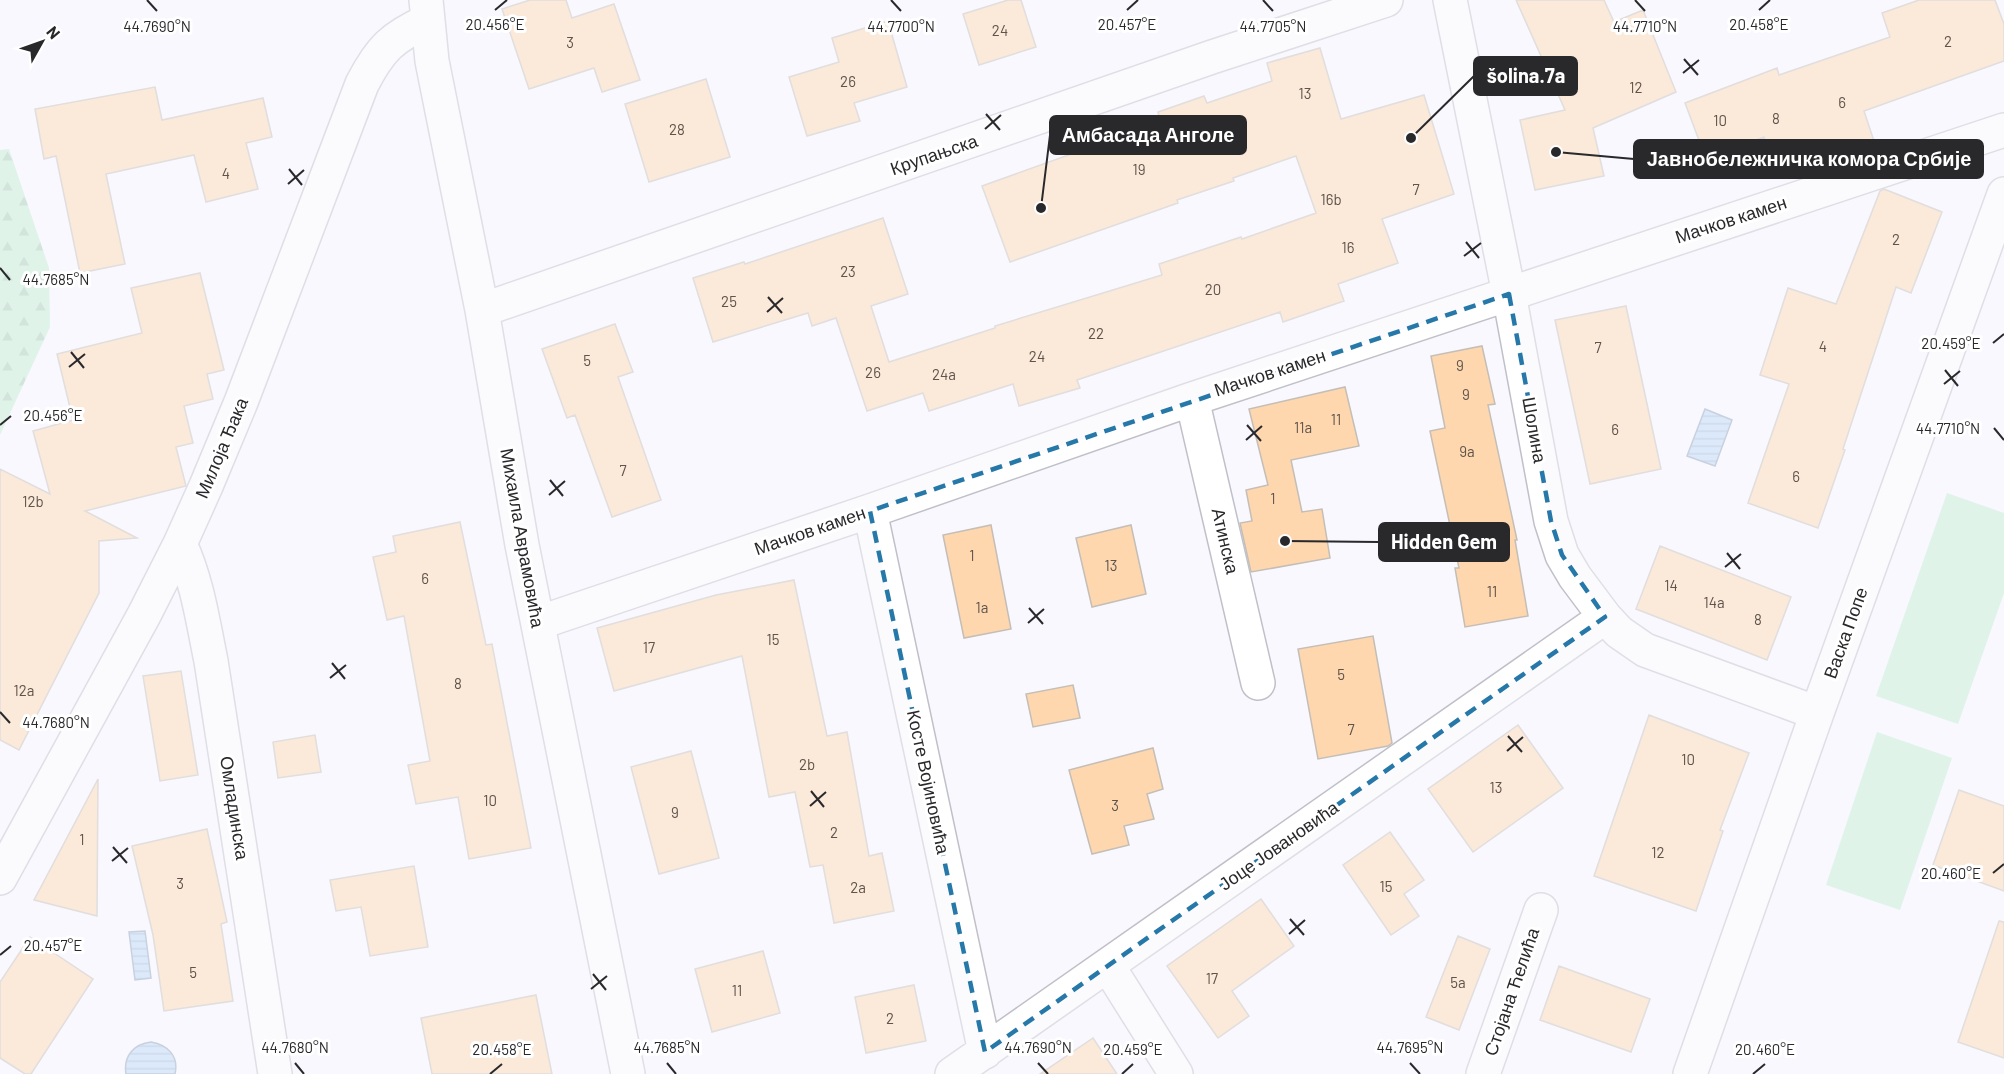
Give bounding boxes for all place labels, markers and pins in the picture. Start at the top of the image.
callout: šolina.7a [1474,57,1577,95]
callout: Амбасада Анголе [1050,116,1246,154]
callout: Јавнобележничка комора Србије [1634,140,1983,178]
callout: Hidden Gem [1379,523,1509,561]

